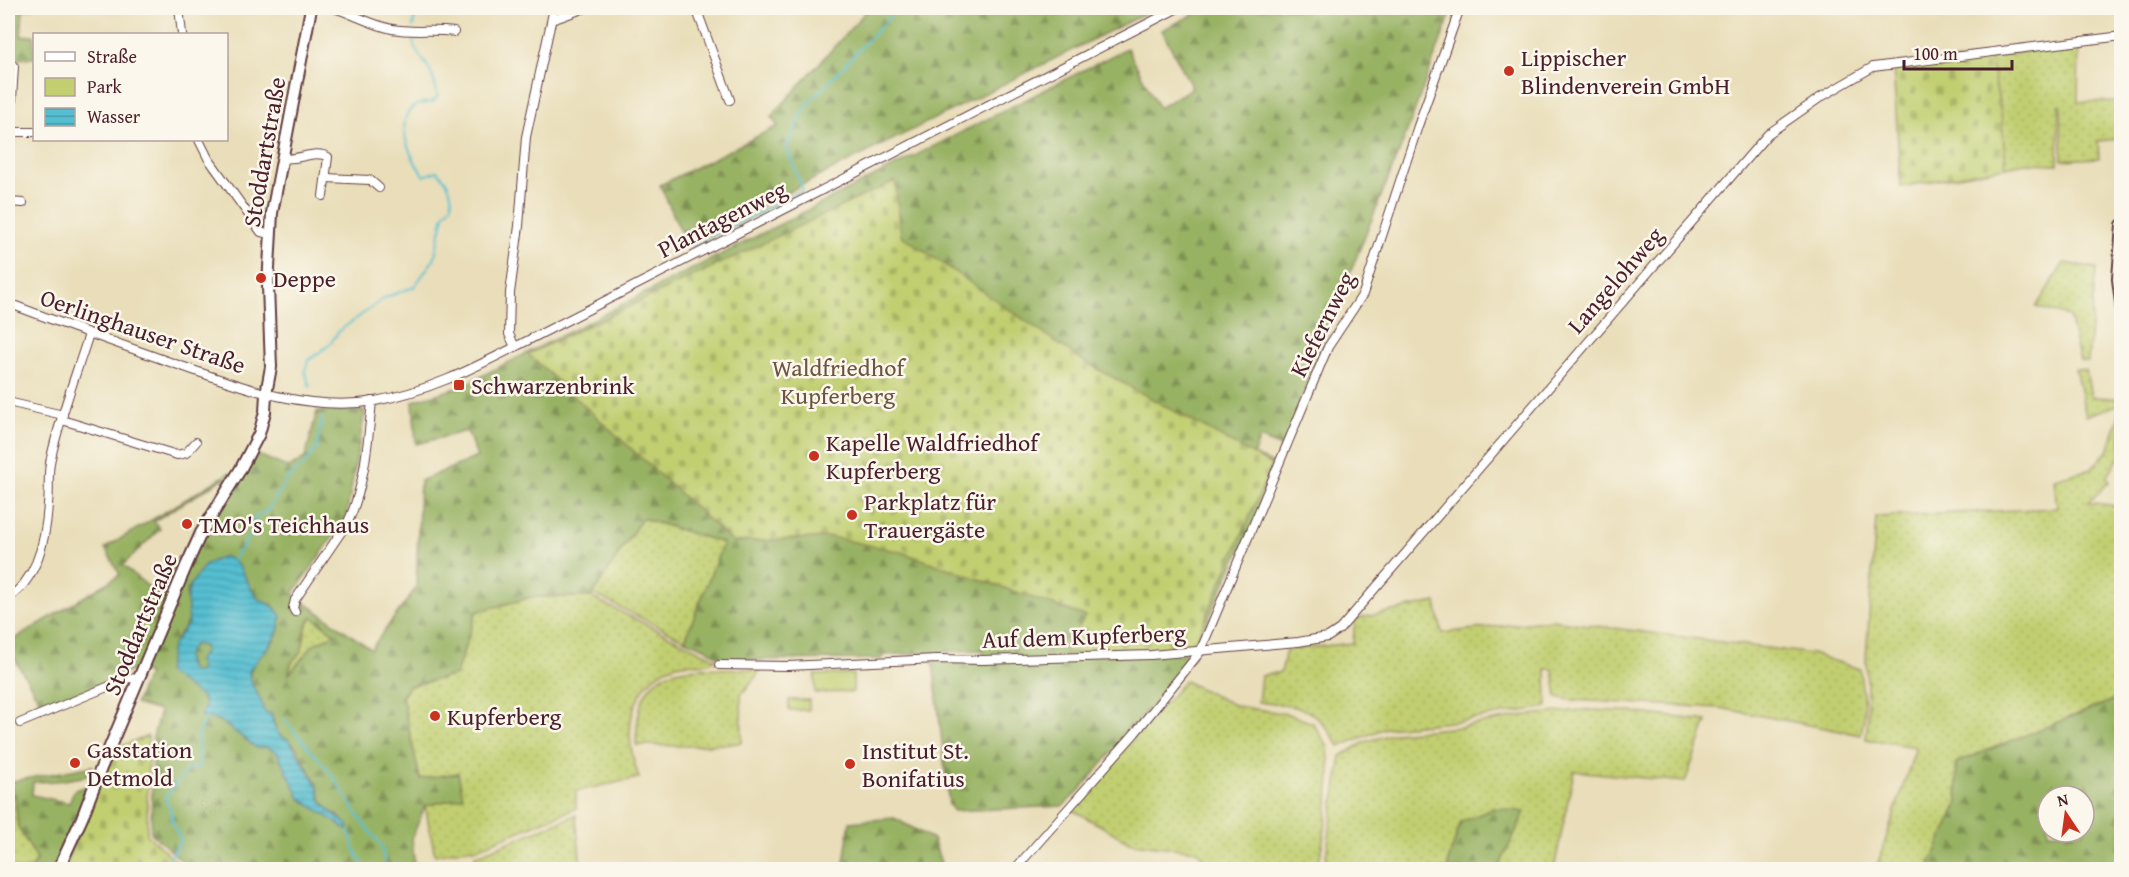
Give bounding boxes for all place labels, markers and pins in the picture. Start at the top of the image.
place label: Lippischer Blindenverein GmbH [1521,40,1730,103]
marker: Lippischer Blindenverein GmbH [1502,64,1516,78]
place label: Deppe [273,261,336,296]
marker: Deppe [254,271,268,285]
place label: Schwarzenbrink [471,368,635,403]
marker: Schwarzenbrink [452,378,466,392]
place label: Kapelle Waldfriedhof Kupferberg [826,425,1040,488]
marker: Kapelle Waldfriedhof Kupferberg [807,449,821,463]
place label: Parkplatz für Trauergäste [864,484,996,547]
place label: TMO's Teichhaus [199,507,369,542]
marker: Parkplatz für Trauergäste [845,508,859,522]
marker: TMO's Teichhaus [180,517,194,531]
place label: Kupferberg [447,699,562,734]
marker: Kupferberg [428,709,442,723]
place label: Gasstation Detmold [87,732,193,795]
place label: Institut St. Bonifatius [862,733,969,796]
marker: Gasstation Detmold [68,756,82,770]
marker: Institut St. Bonifatius [843,757,857,771]

